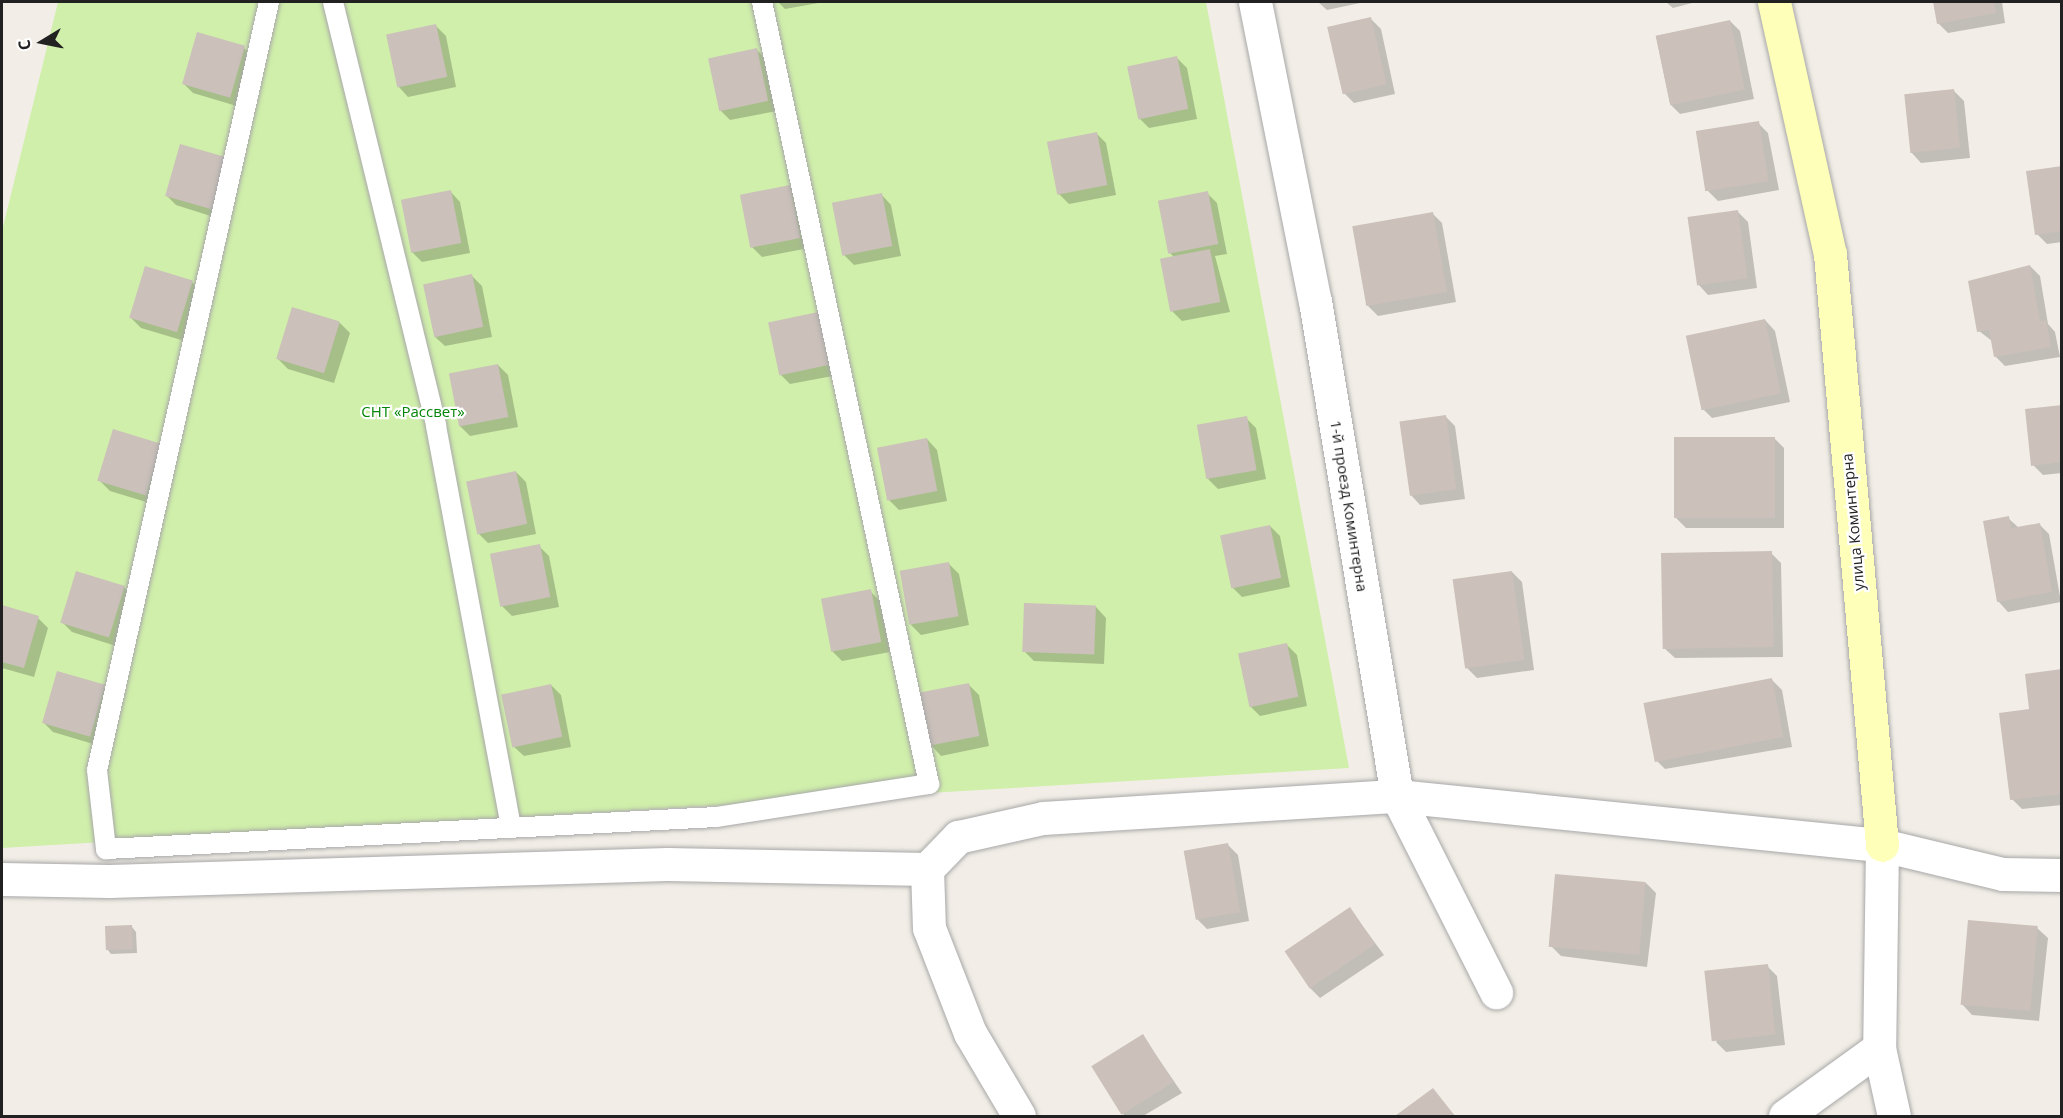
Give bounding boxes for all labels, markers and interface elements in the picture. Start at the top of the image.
north arrow [12,12,72,72]
text: С [13,38,36,52]
park label: СНТ «Рассвет» [361,403,465,421]
street label: 1-й проезд Коминтерна [1327,419,1371,593]
street label: улица Коминтерна [1838,453,1868,591]

